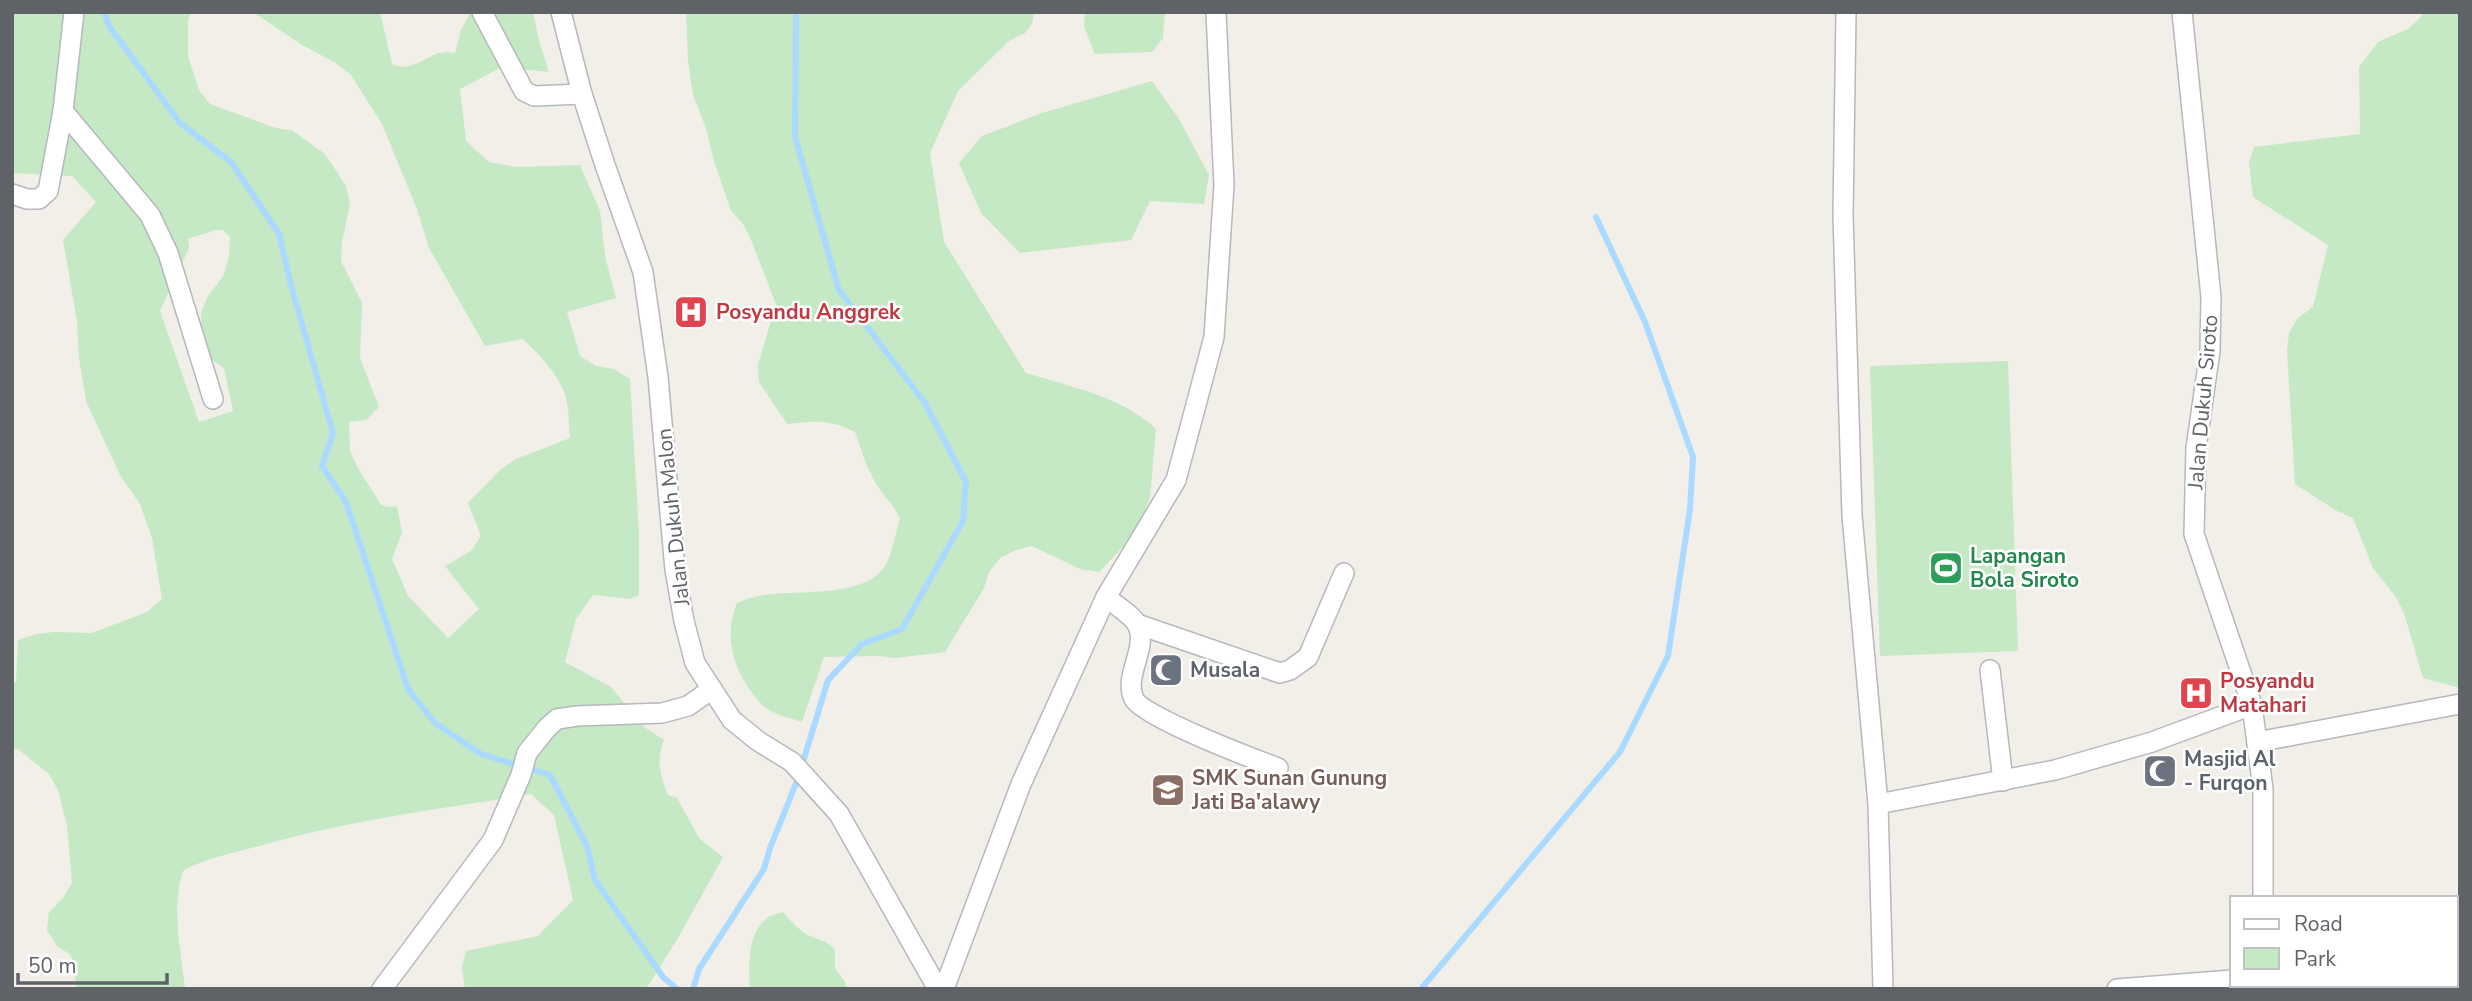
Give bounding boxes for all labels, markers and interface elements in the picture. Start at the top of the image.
hospital icon: Posyandu Anggrek [672,293,710,331]
place label: Posyandu Anggrek [716,298,901,326]
street label: Jalan Dukuh Siroto [2181,313,2225,492]
street label: Jalan Dukuh Malon [650,427,696,608]
place label: Lapangan Bola Siroto [1970,542,2079,594]
sports icon: Lapangan Bola Siroto [1927,549,1965,587]
mosque icon: Musala [1147,651,1185,689]
place label: Musala [1190,656,1260,684]
place label: Posyandu Matahari [2220,667,2315,719]
hospital icon: Posyandu Matahari [2177,674,2215,712]
place label: Masjid Al - Furqon [2184,745,2276,797]
mosque icon: Masjid Al - Furqon [2141,752,2179,790]
place label: SMK Sunan Gunung Jati Ba'alawy [1191,764,1387,816]
school or university icon: SMK Sunan Gunung Jati Ba'alawy [1149,771,1187,809]
legend [2230,896,2458,987]
text: Road [2294,910,2343,938]
scale bar [18,942,166,986]
text: Park [2294,945,2336,973]
text: 50 m [28,952,77,980]

